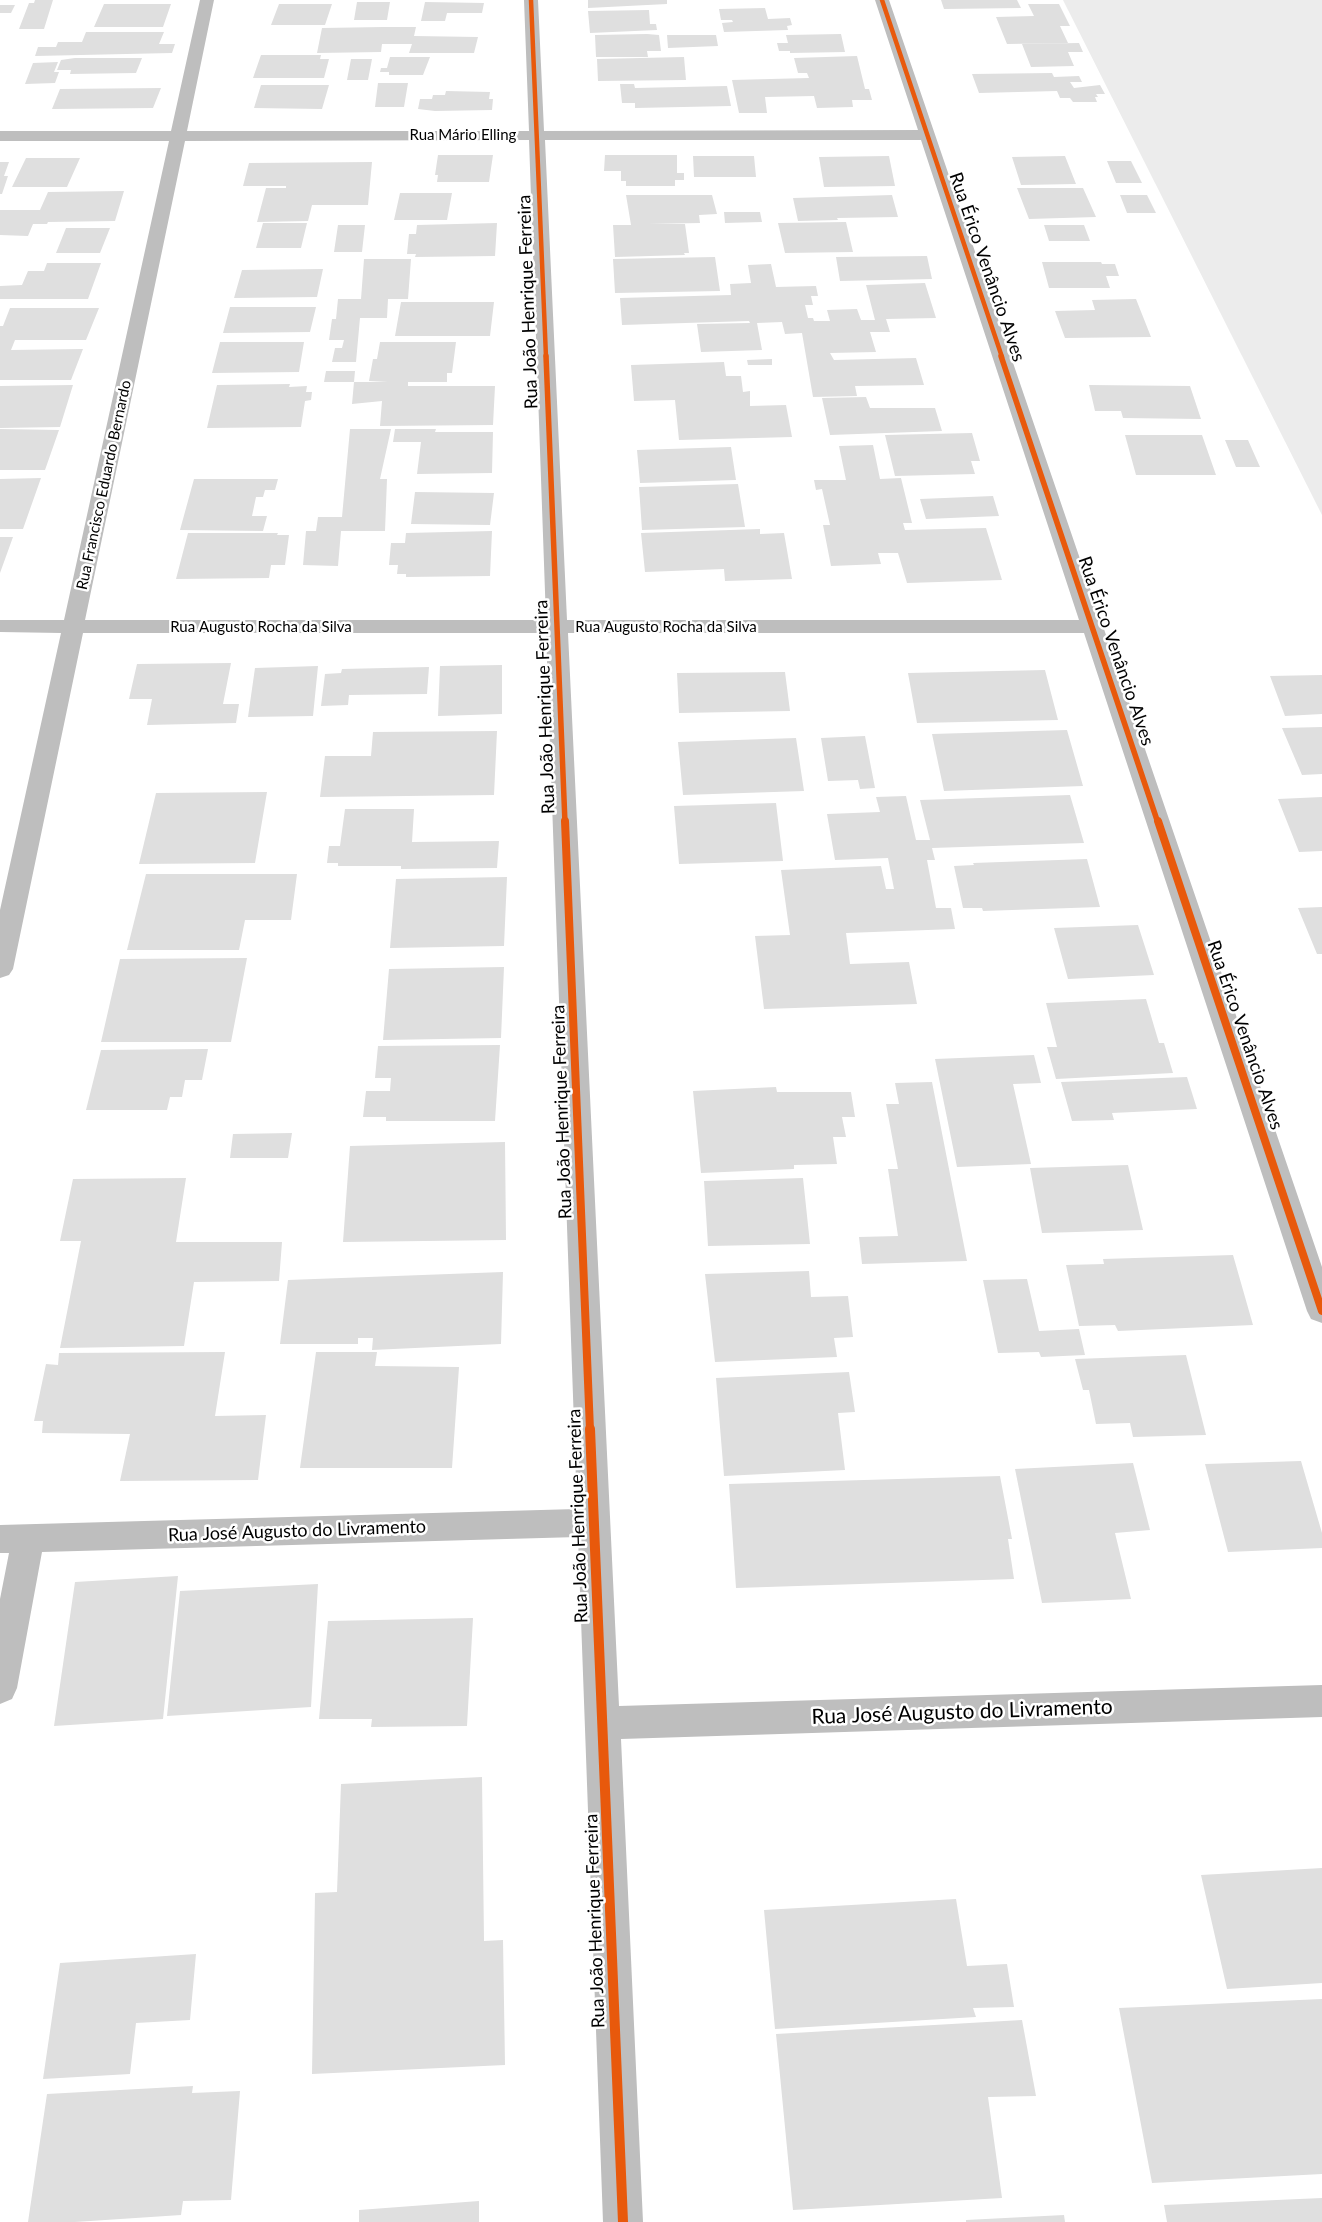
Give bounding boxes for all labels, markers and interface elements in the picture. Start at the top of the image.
street label: Rua Mário Elling [410,126,516,144]
street label: Rua Érico Venâncio Alves [944,170,1030,364]
street label: Rua João Henrique Ferreira [513,194,543,410]
street label: Rua Francisco Eduardo Bernardo [73,379,135,591]
street label: Rua Érico Venâncio Alves [1073,554,1159,748]
street label: Rua João Henrique Ferreira [530,599,560,815]
street label: Rua Augusto Rocha da Silva [170,618,352,636]
street label: Rua Augusto Rocha da Silva [575,618,757,636]
street label: Rua Érico Venâncio Alves [1202,938,1288,1132]
street label: Rua João Henrique Ferreira [547,1004,577,1220]
street label: Rua João Henrique Ferreira [563,1408,593,1624]
street label: Rua José Augusto do Livramento [168,1516,426,1546]
street label: Rua José Augusto do Livramento [811,1694,1113,1730]
street label: Rua João Henrique Ferreira [580,1813,610,2029]

